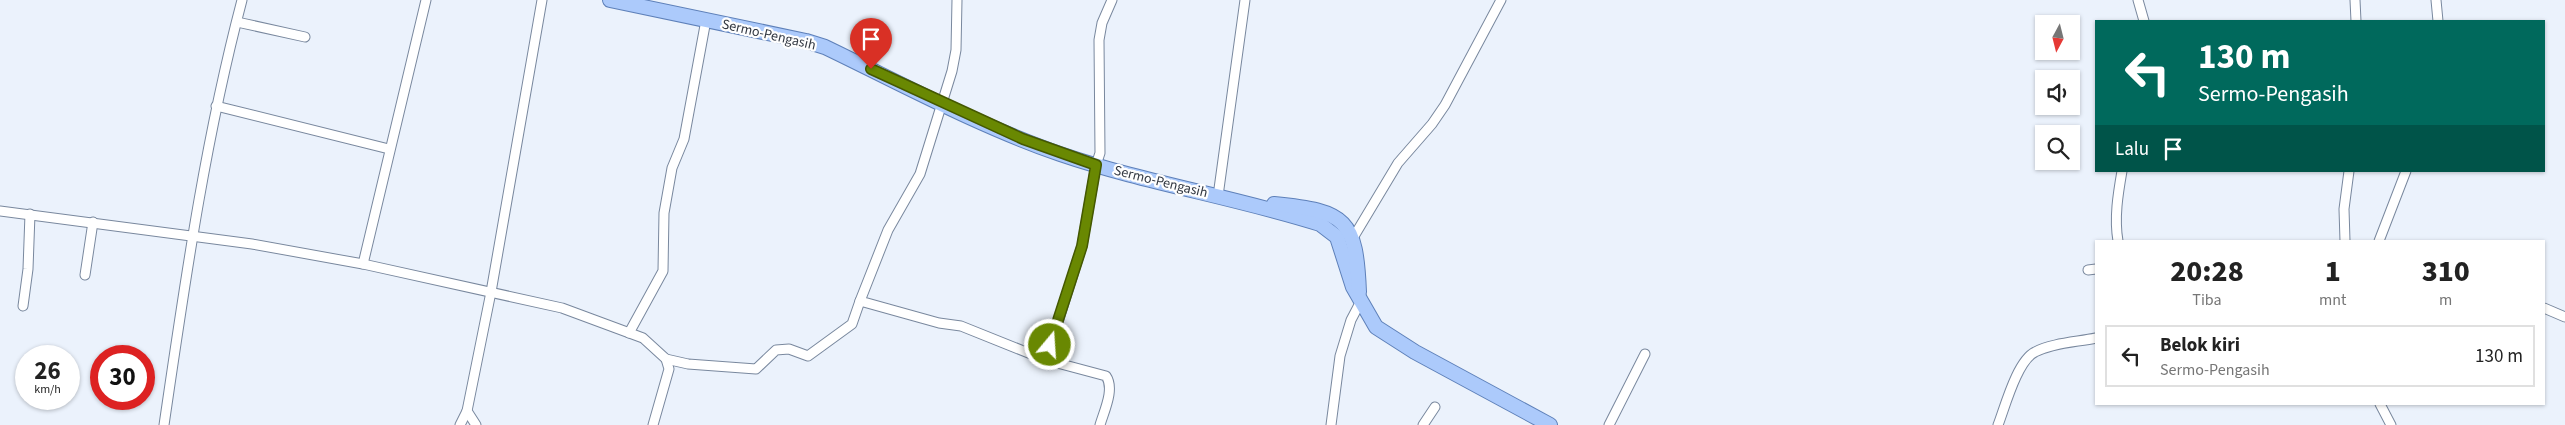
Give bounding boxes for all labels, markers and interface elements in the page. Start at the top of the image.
street label: Sermo-Pengasih [720,14,818,56]
north arrow [2035,15,2080,60]
map controls [2035,15,2080,170]
pin [850,18,892,69]
icon: arrive [857,25,885,53]
text: 130 m [2198,32,2290,82]
icon: left [2115,40,2180,105]
button: sound [2035,70,2080,115]
text: Sermo-Pengasih [2198,78,2349,110]
button: search [2035,125,2080,170]
icon: arrive [2159,135,2187,163]
text: Lalu [2115,136,2149,163]
street label: Sermo-Pengasih [1112,161,1210,203]
text: 20:28 [2170,250,2244,293]
text: 1 [2325,250,2341,293]
text: 310 [2422,250,2470,293]
text: Tiba [2192,289,2222,311]
text: mnt [2319,289,2346,311]
text: m [2439,289,2452,311]
position arrow [1023,318,1075,370]
text: Belok kiri [2160,332,2240,359]
icon: left [2117,342,2145,370]
text: 130 m [2475,343,2523,370]
speed limit sign: 30 [90,345,155,410]
text: 26 [34,353,61,389]
text: Sermo-Pengasih [2160,359,2270,381]
text: km/h [34,381,61,398]

